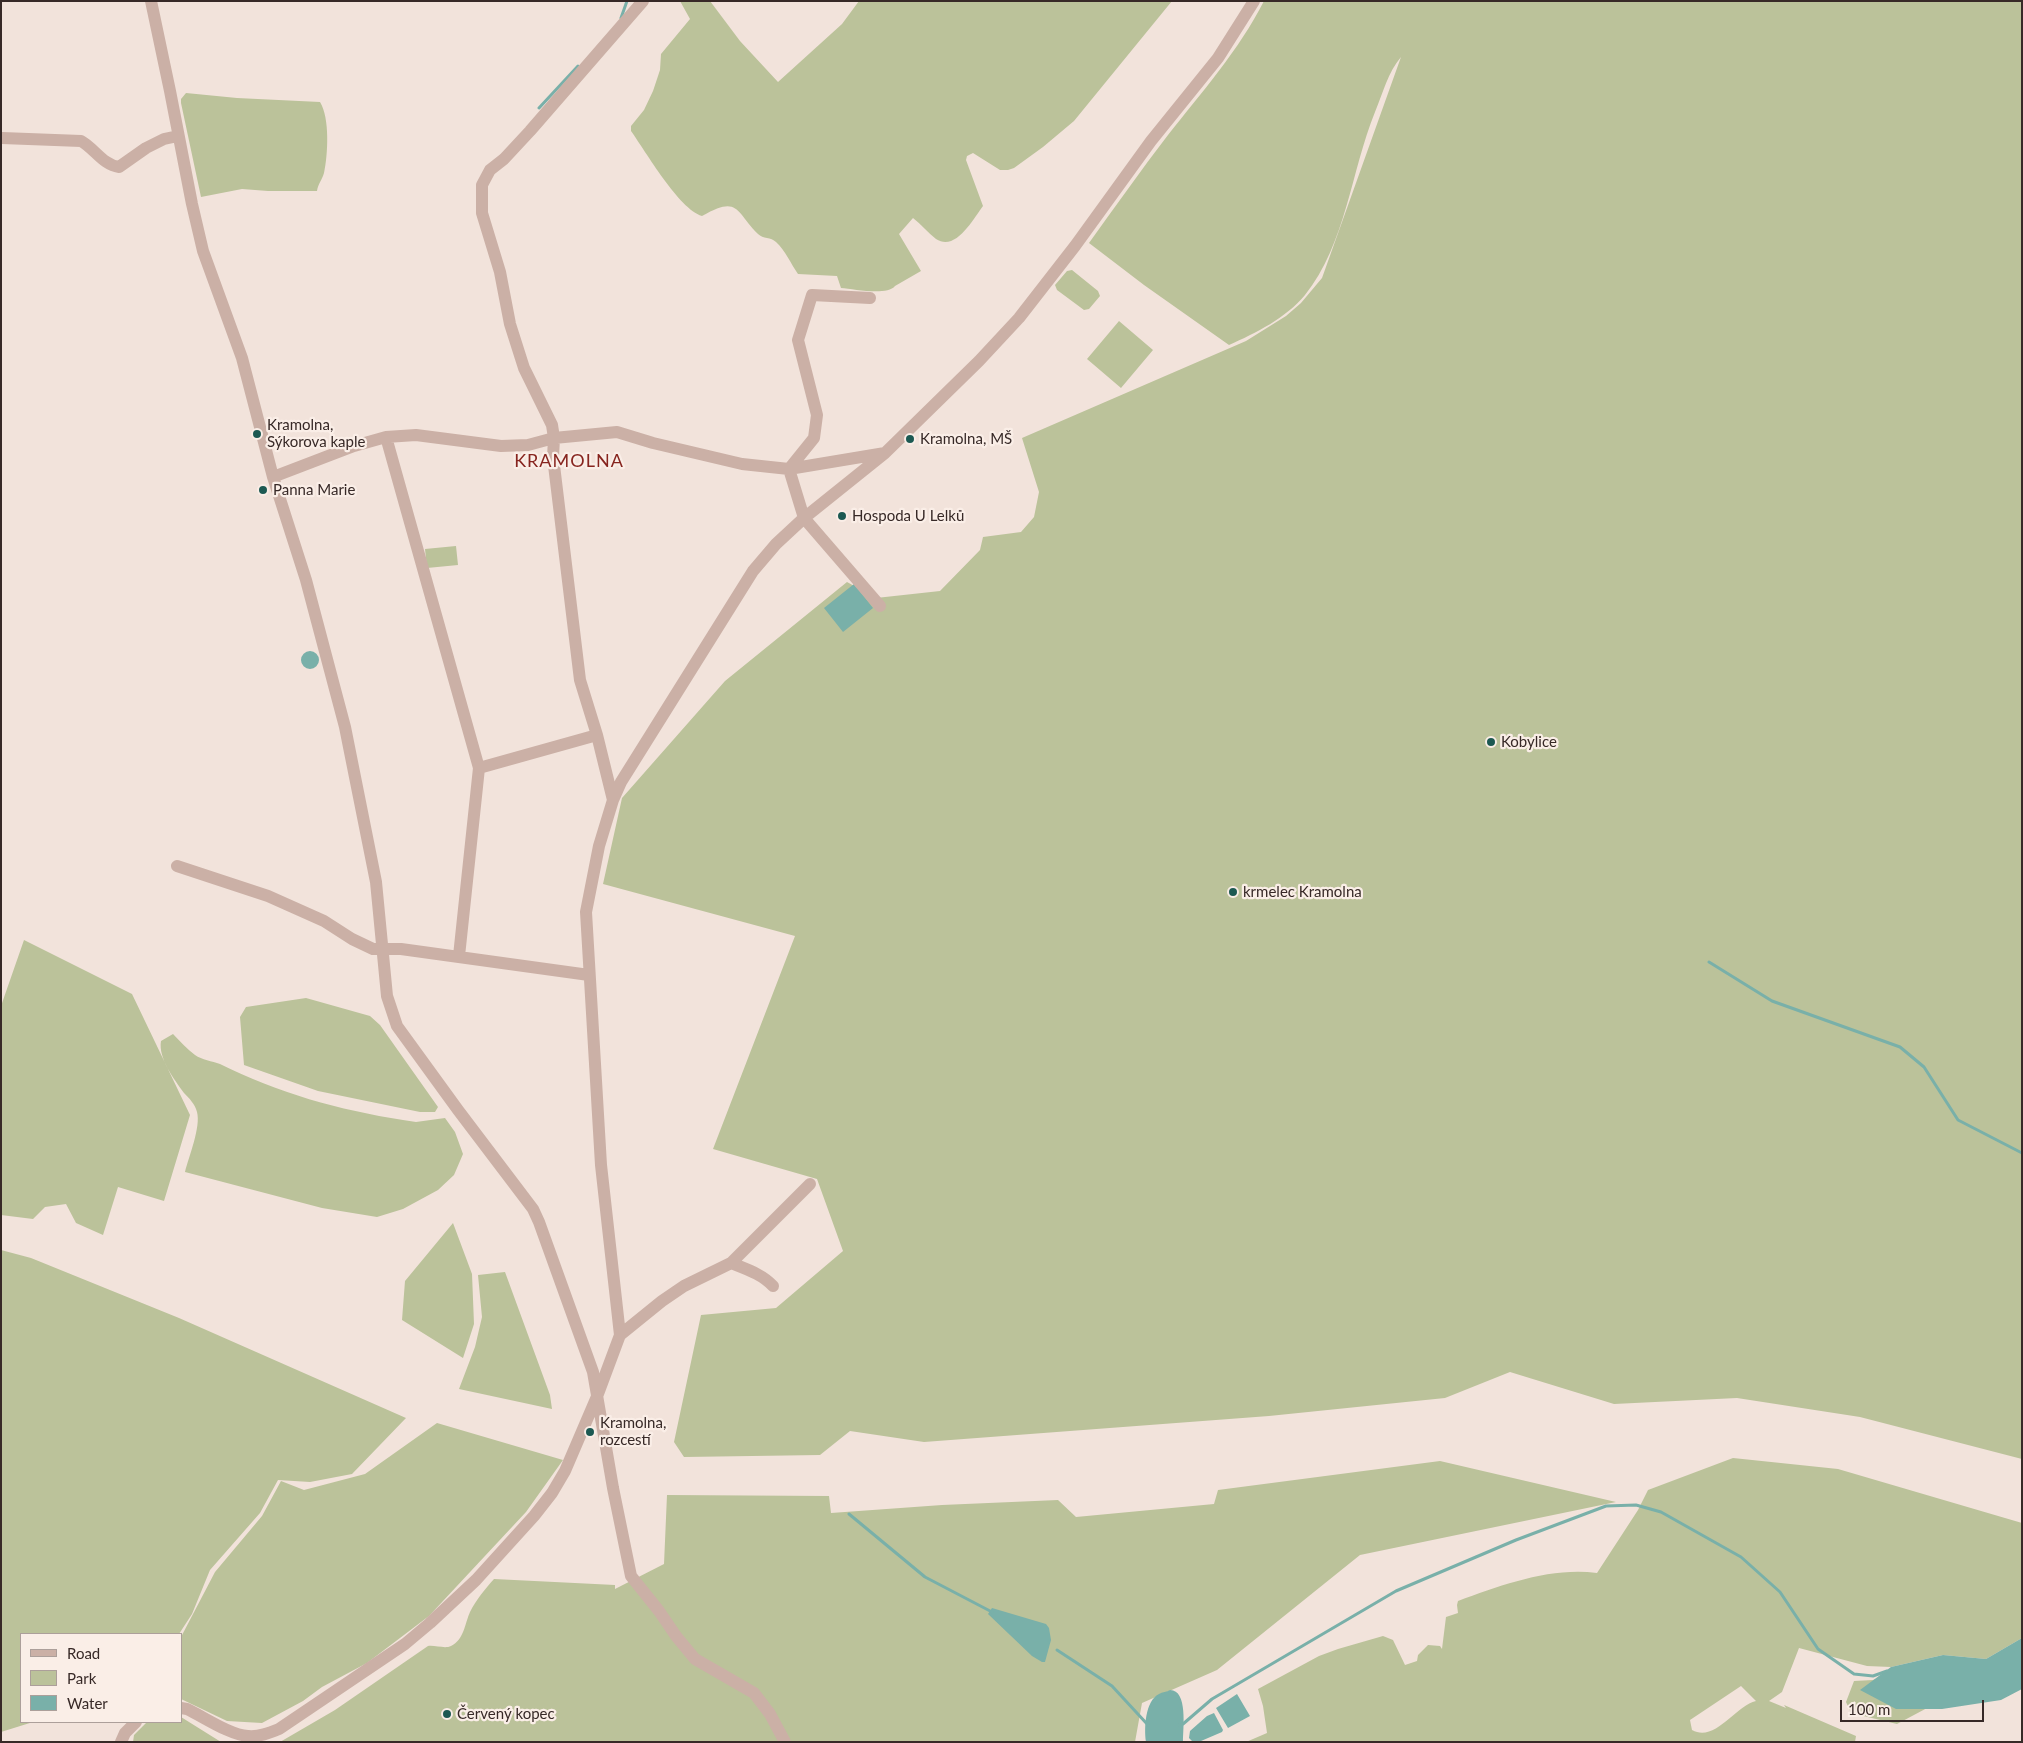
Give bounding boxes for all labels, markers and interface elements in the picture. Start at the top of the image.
place label: Kramolna, Sýkorova kaple [267,416,365,451]
marker: Kramolna, Sýkorova kaple [251,428,263,440]
place label: Kramolna, MŠ [920,430,1012,448]
marker: Kramolna, MŠ [904,433,916,445]
district label: KRAMOLNA [513,450,625,472]
place label: Panna Marie [273,481,355,499]
marker: Panna Marie [257,484,269,496]
place label: Hospoda U Lelků [852,507,964,525]
marker: Hospoda U Lelků [836,510,848,522]
place label: Kobylice [1501,733,1557,751]
marker: Kobylice [1485,736,1497,748]
place label: krmelec Kramolna [1243,883,1362,901]
marker: krmelec Kramolna [1227,886,1239,898]
place label: Kramolna, rozcestí [600,1414,666,1449]
marker: Kramolna, rozcestí [584,1426,596,1438]
legend [20,1633,182,1723]
text: Road [67,1644,100,1662]
text: Park [67,1669,96,1687]
scale bar [1843,1690,1987,1722]
text: Water [67,1694,108,1712]
text: 100 m [1848,1700,1890,1718]
place label: Červený kopec [457,1705,555,1723]
marker: Červený kopec [441,1708,453,1720]

